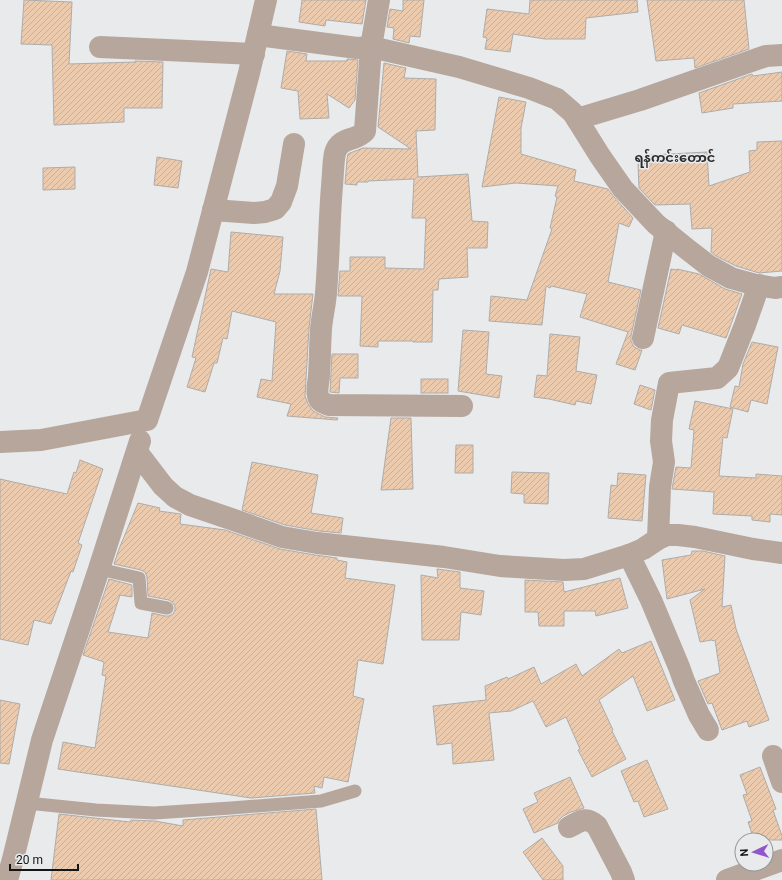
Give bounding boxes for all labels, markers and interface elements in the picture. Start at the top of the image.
district label: ရန်ကင်းတောင် [635,148,716,168]
north arrow [734,832,774,872]
scale bar [10,846,78,872]
text: N [738,848,751,857]
text: 20 m [16,853,43,867]

